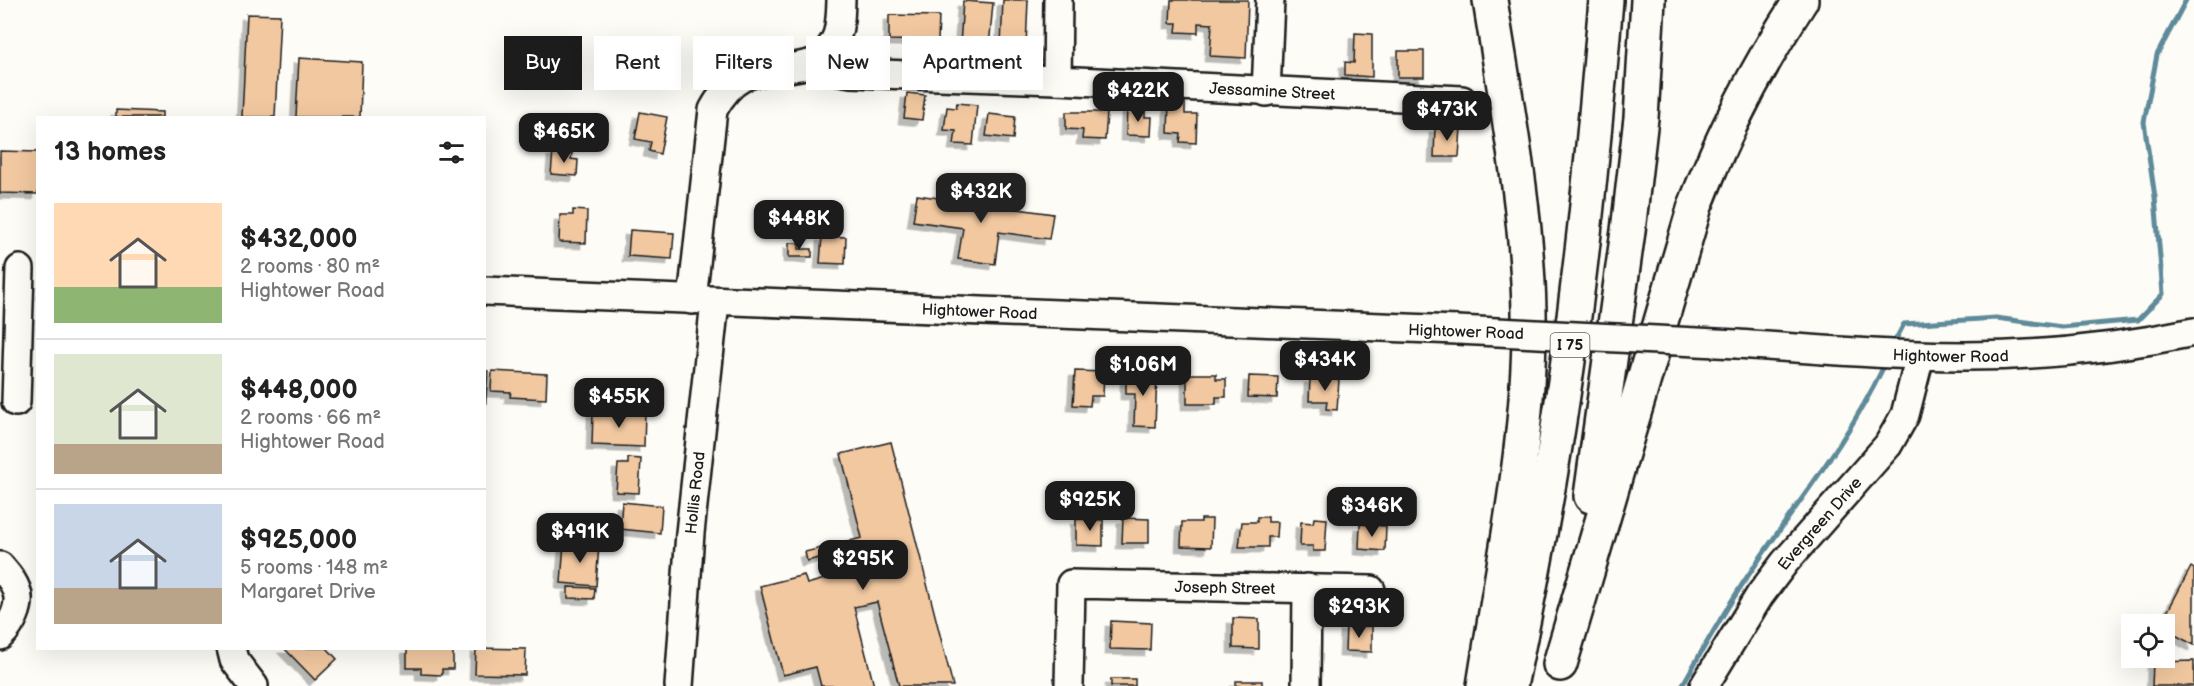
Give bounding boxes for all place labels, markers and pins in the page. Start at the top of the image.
pin: $422K [1096,72,1180,123]
pin: $473K [1405,91,1489,142]
pin: $465K [522,113,606,164]
pin: $432K [939,173,1023,224]
pin: $448K [757,200,841,251]
pin: $434K [1283,341,1367,392]
pin: $1.06M [1094,346,1192,397]
pin: $455K [577,378,661,429]
pin: $925K [1048,481,1132,532]
pin: $346K [1330,487,1414,538]
pin: $491K [538,513,622,564]
pin: $295K [821,540,905,591]
pin: $293K [1317,588,1401,639]

